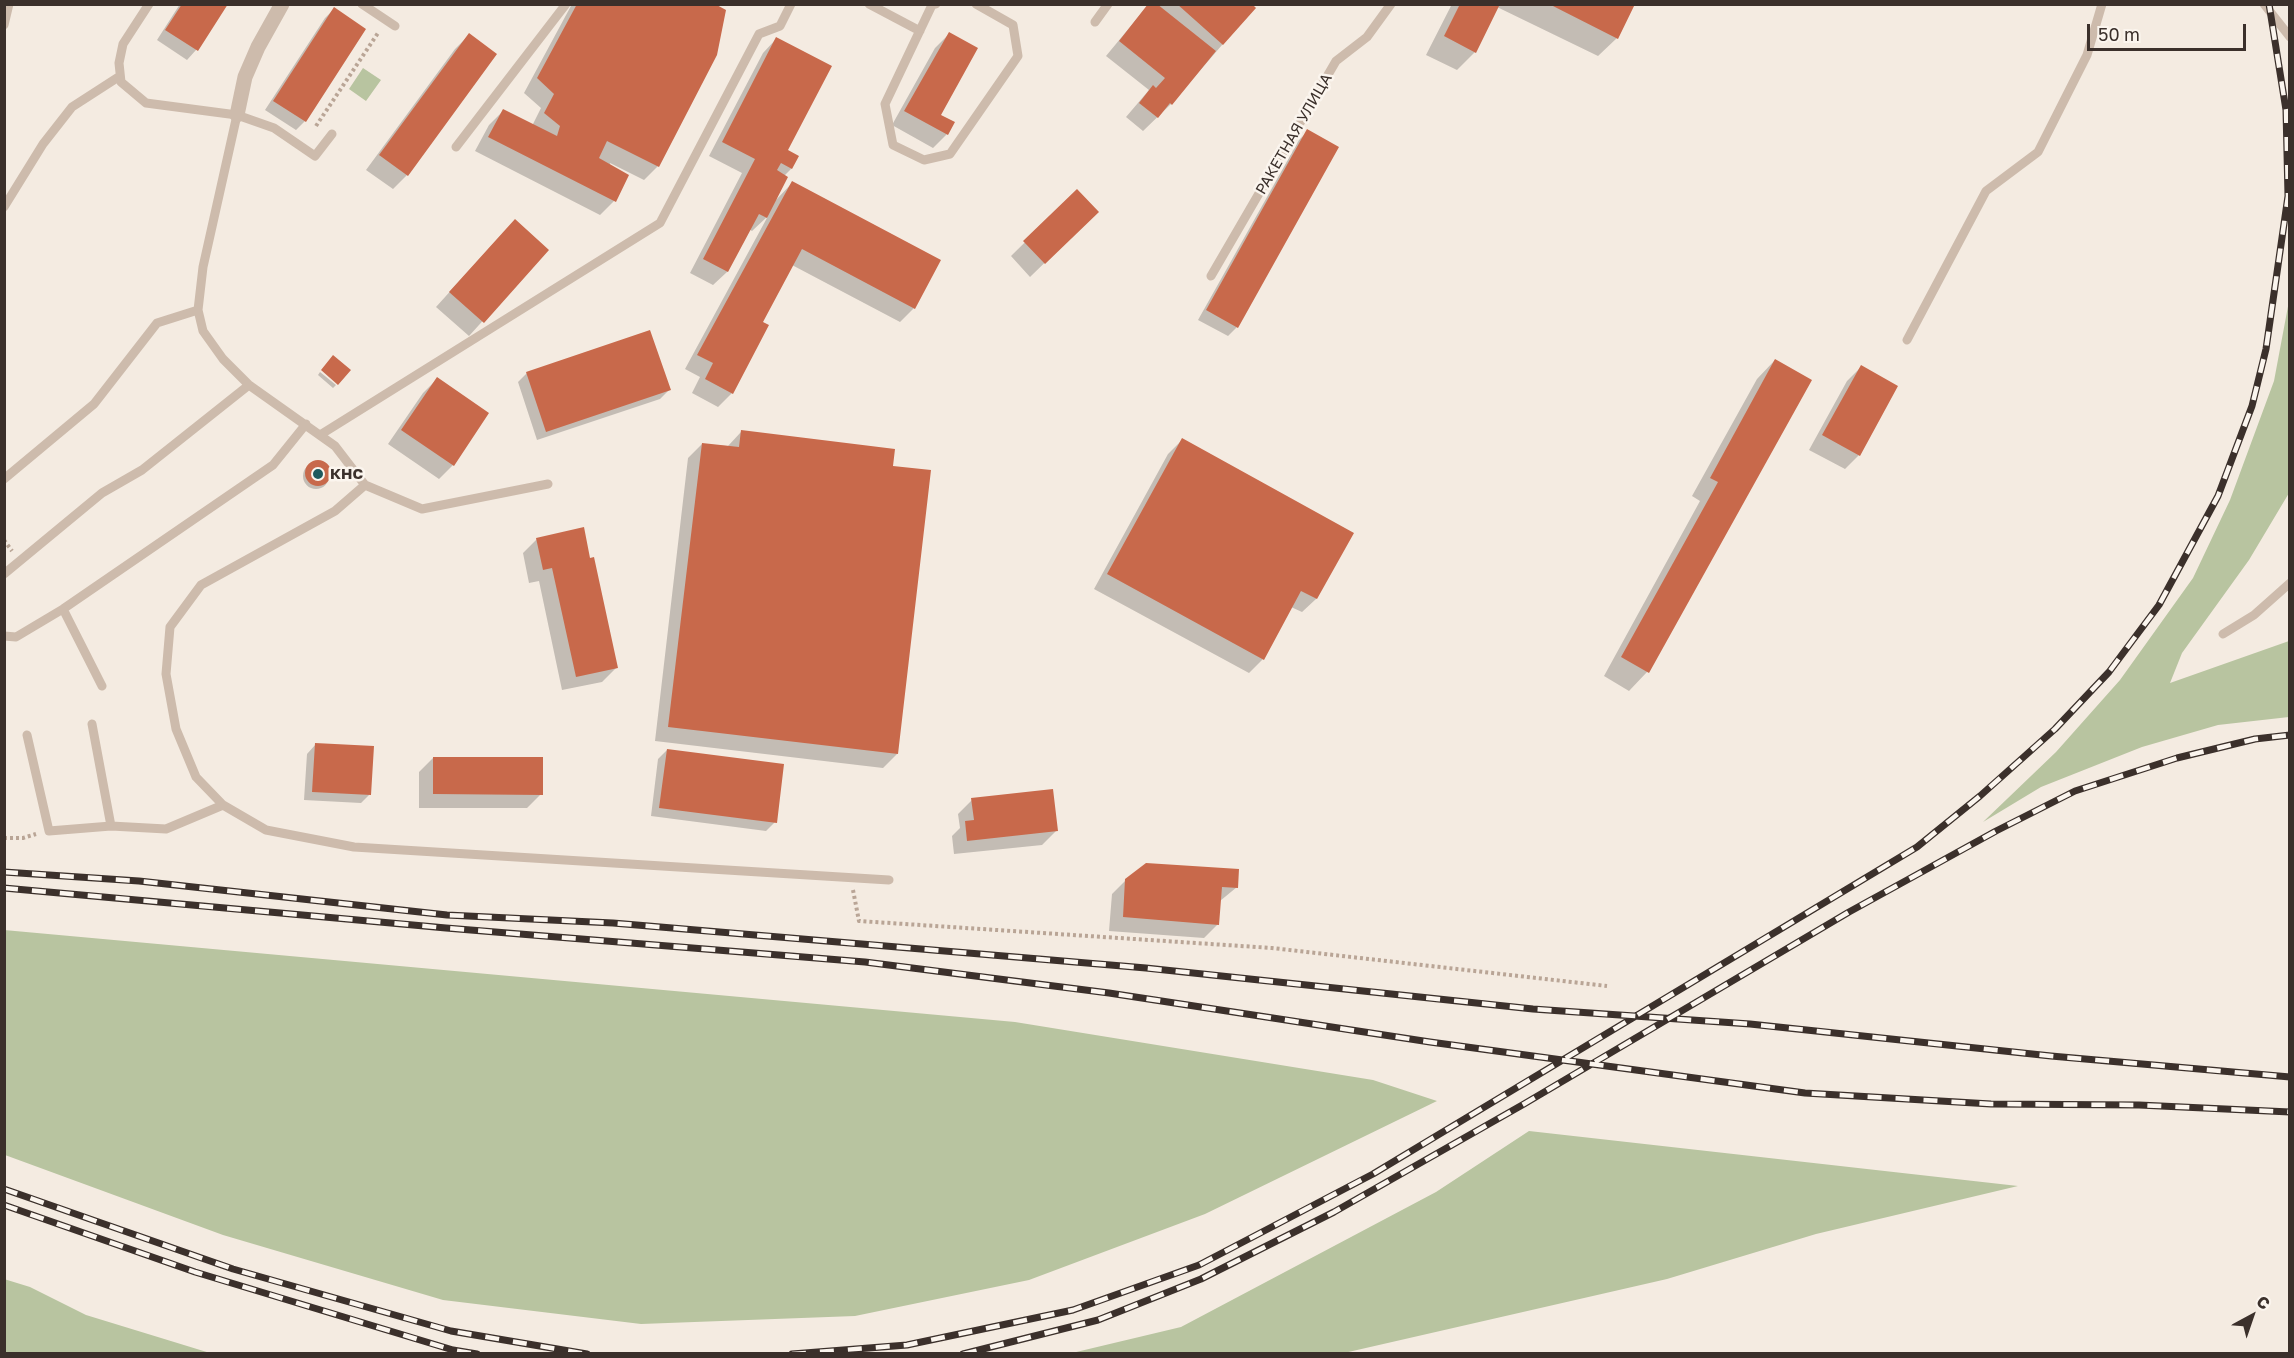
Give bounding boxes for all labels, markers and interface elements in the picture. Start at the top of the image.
scale bar [2090,12,2249,50]
text: 50 m [2098,23,2140,45]
street label: РАКЕТНАЯ УЛИЦА [1252,70,1336,198]
place label: КНС [330,465,363,483]
marker: КНС [311,467,325,481]
north arrow [2222,1286,2282,1346]
text: С [2253,1291,2274,1314]

